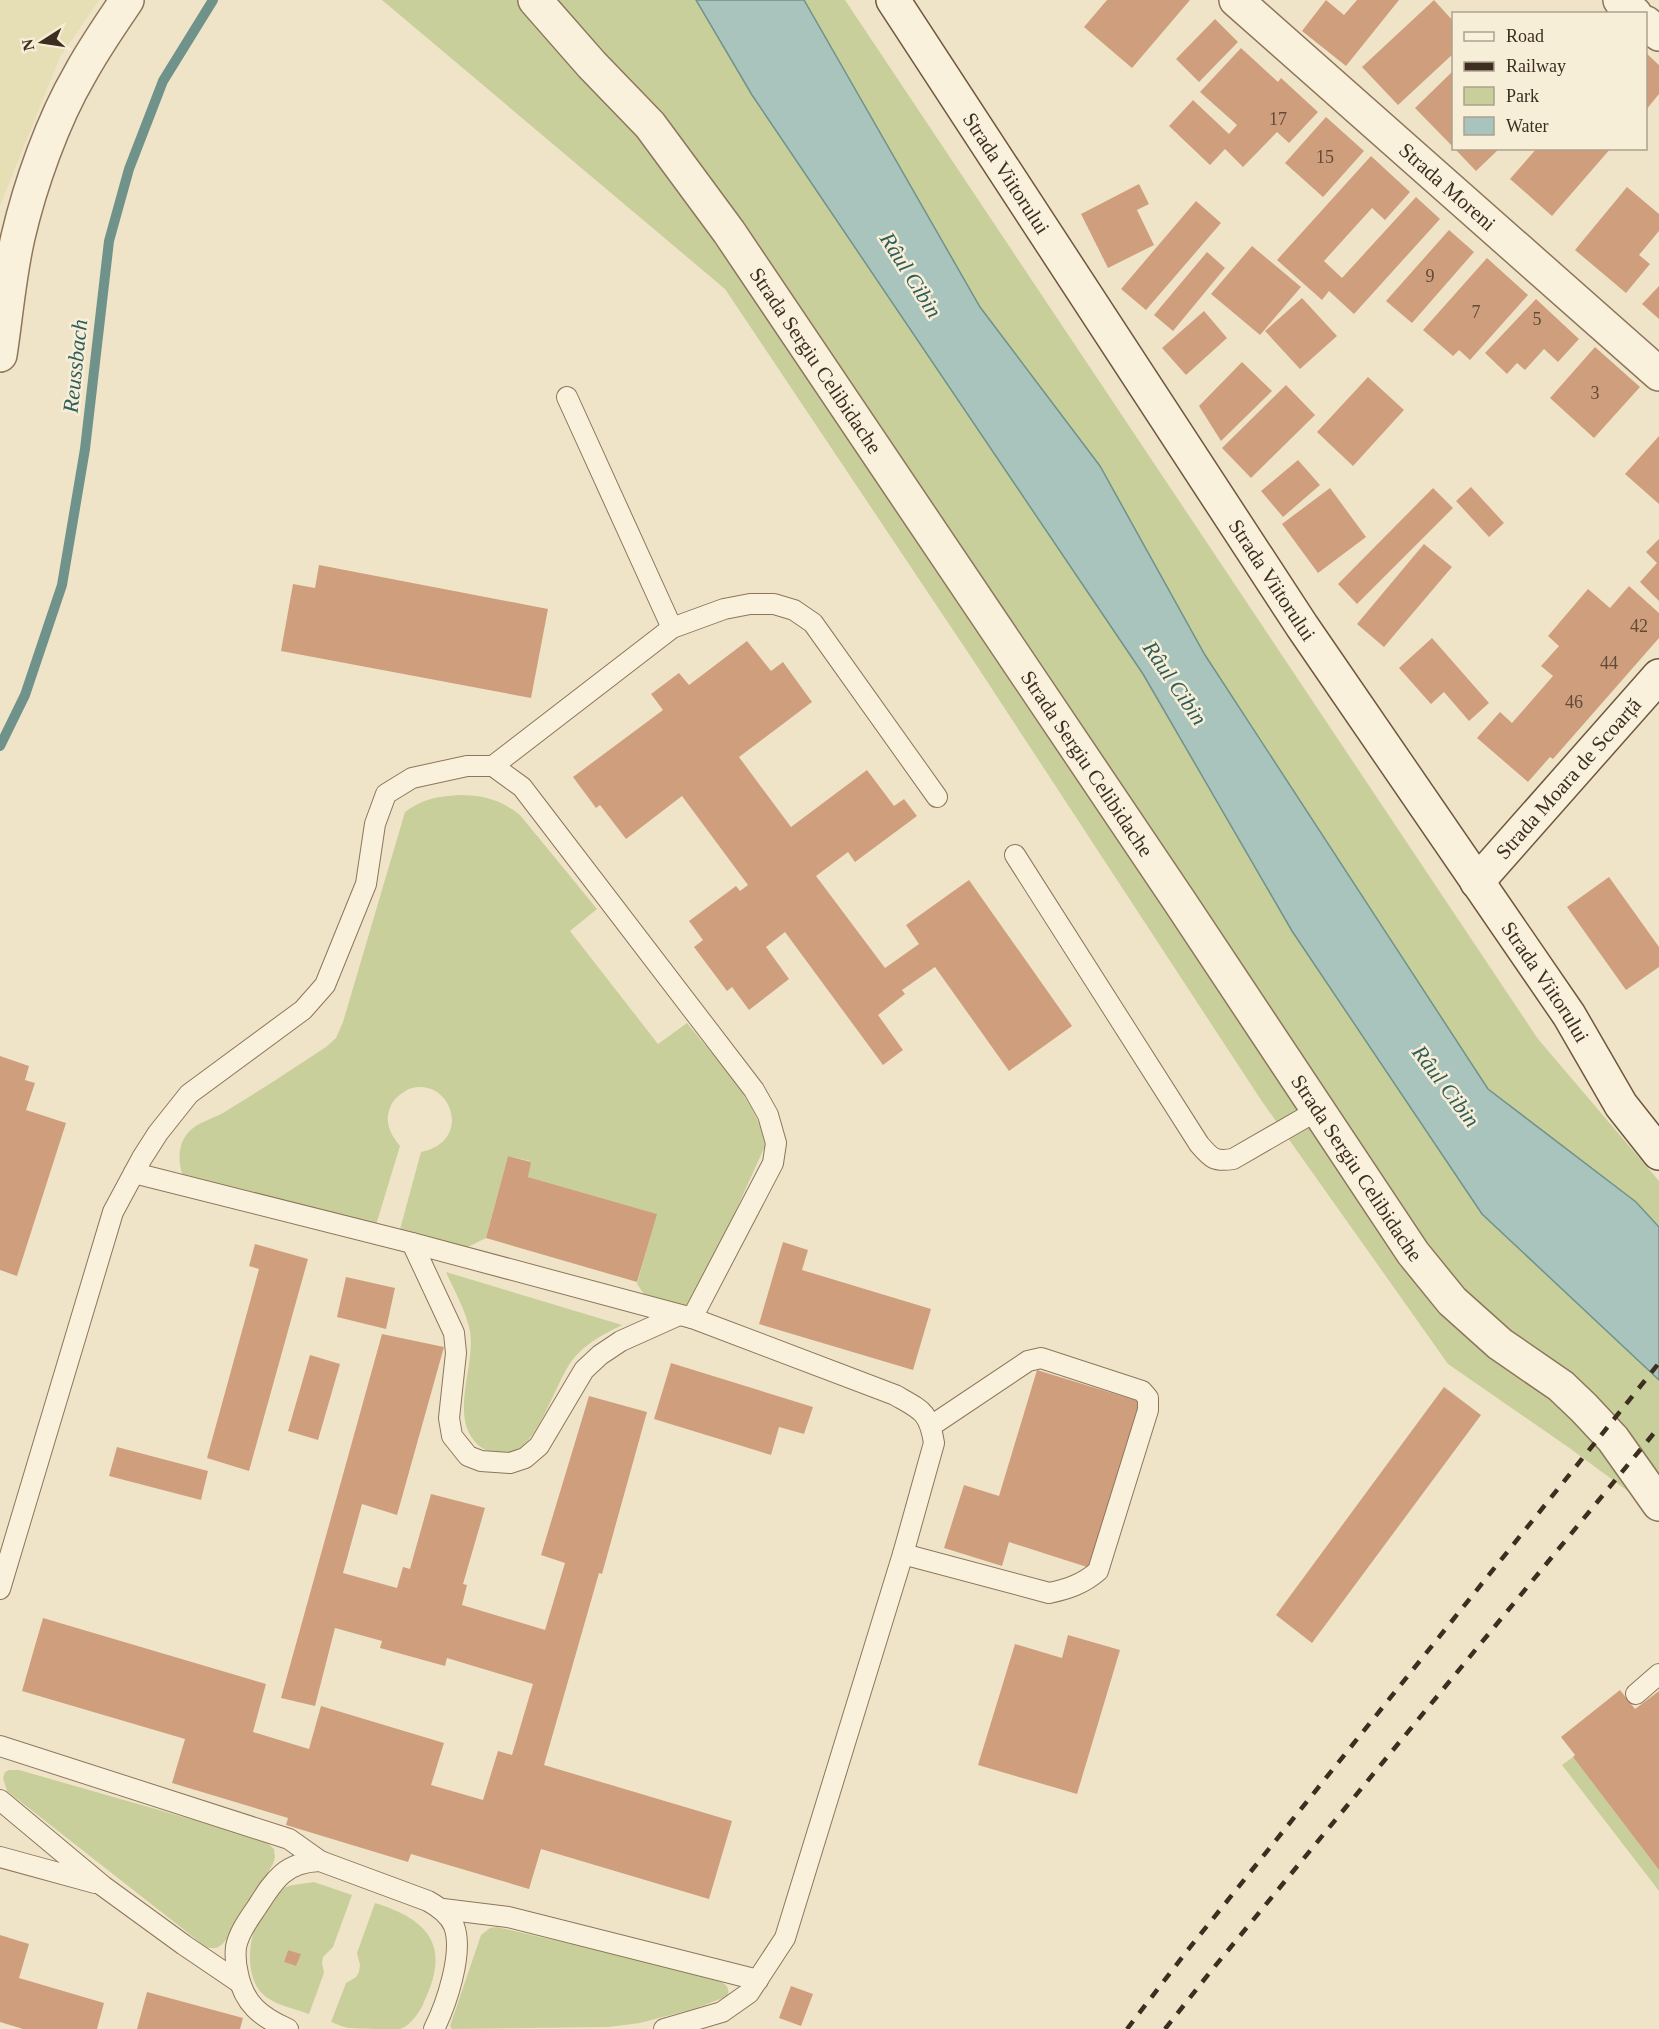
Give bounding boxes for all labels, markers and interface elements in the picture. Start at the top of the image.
north arrow [12,12,72,72]
legend [1452,12,1647,150]
text: Road [1506,26,1544,46]
text: N [18,37,37,52]
text: Railway [1506,56,1566,76]
text: Park [1506,86,1539,106]
street label: Strada Viitorului [958,108,1055,239]
house number: 17 [1269,109,1287,129]
text: Water [1506,116,1549,136]
street label: Strada Moreni [1394,138,1501,236]
house number: 15 [1316,147,1334,167]
water label: Râul Cibin [874,227,947,322]
street label: Strada Sergiu Celibidache [744,263,887,458]
house number: 9 [1426,266,1435,286]
house number: 7 [1472,302,1481,322]
house number: 5 [1533,309,1542,329]
water label: Reussbach [58,318,92,415]
house number: 3 [1591,383,1600,403]
street label: Strada Viitorului [1224,515,1321,646]
house number: 42 [1630,616,1648,636]
water label: Râul Cibin [1137,635,1212,730]
house number: 44 [1600,653,1618,673]
street label: Strada Sergiu Celibidache [1016,666,1158,861]
house number: 46 [1565,692,1583,712]
street label: Strada Moara de Scoarță [1491,693,1646,864]
street label: Strada Viitorului [1496,917,1594,1047]
water label: Râul Cibin [1407,1039,1485,1132]
street label: Strada Sergiu Celibidache [1286,1070,1427,1267]

